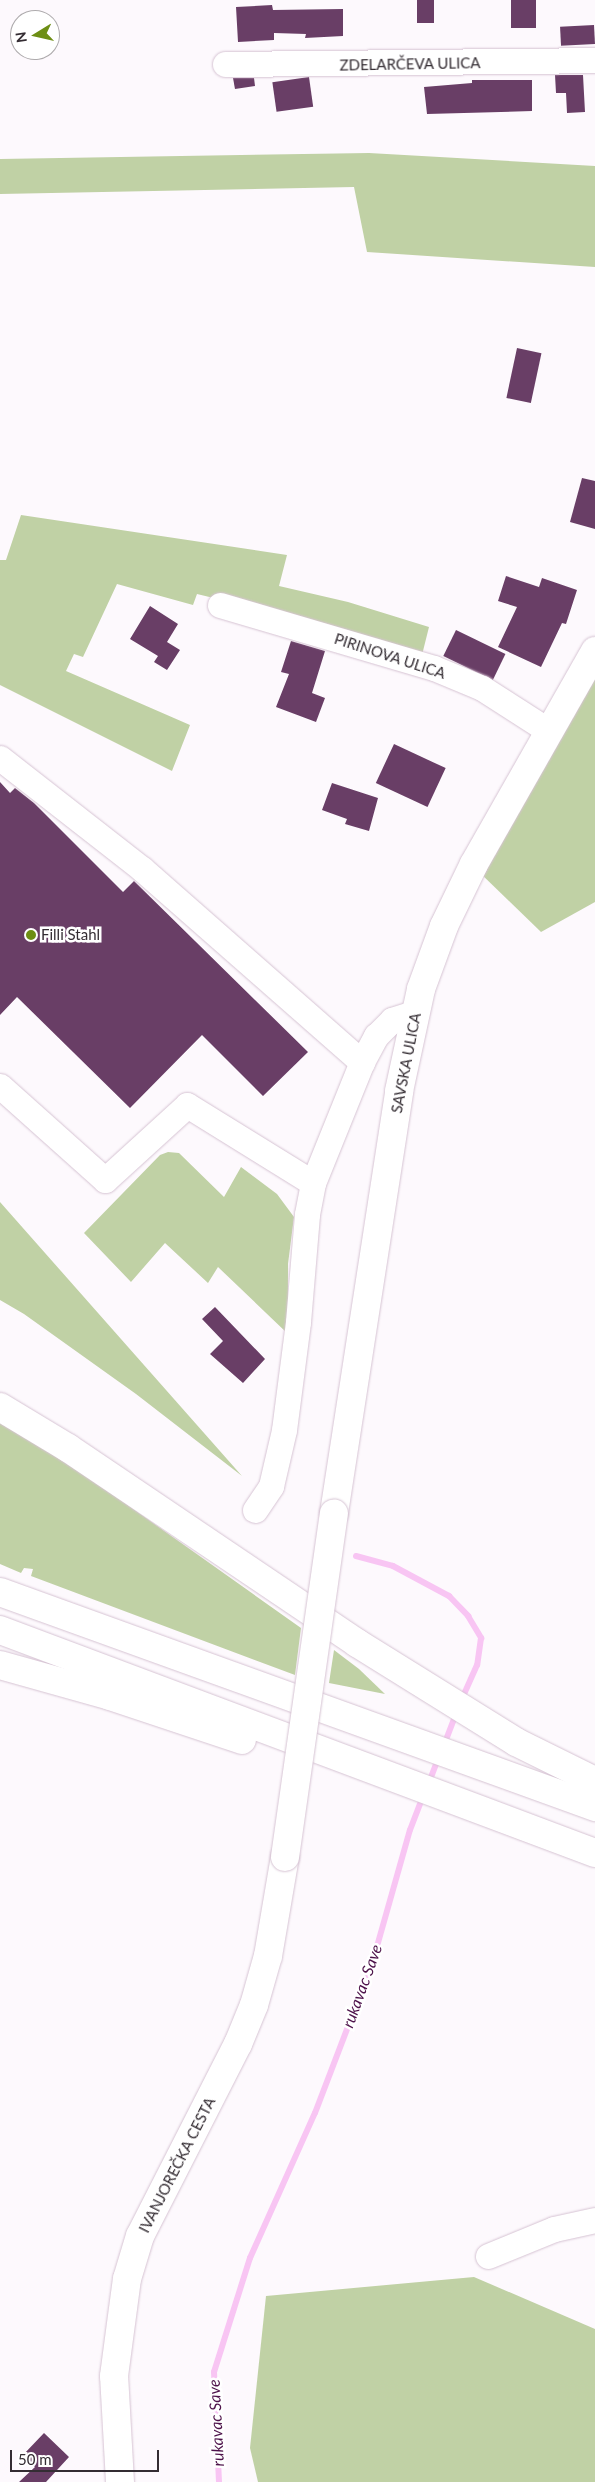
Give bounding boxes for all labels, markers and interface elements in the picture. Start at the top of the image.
north arrow [10,10,60,60]
text: N [11,31,30,44]
street label: ZDELARČEVA ULICA [339,54,481,74]
street label: PIRINOVA ULICA [332,629,448,683]
place label: Filli Stahl [41,926,100,944]
marker: Filli Stahl [25,929,37,941]
street label: SAVSKA ULICA [387,1011,425,1115]
water label: rukavac Save [338,1942,386,2030]
street label: IVANJOREČKA CESTA [135,2094,219,2236]
water label: rukavac Save [204,2379,228,2467]
scale bar [12,2440,161,2472]
text: 50 m [18,2450,52,2468]

